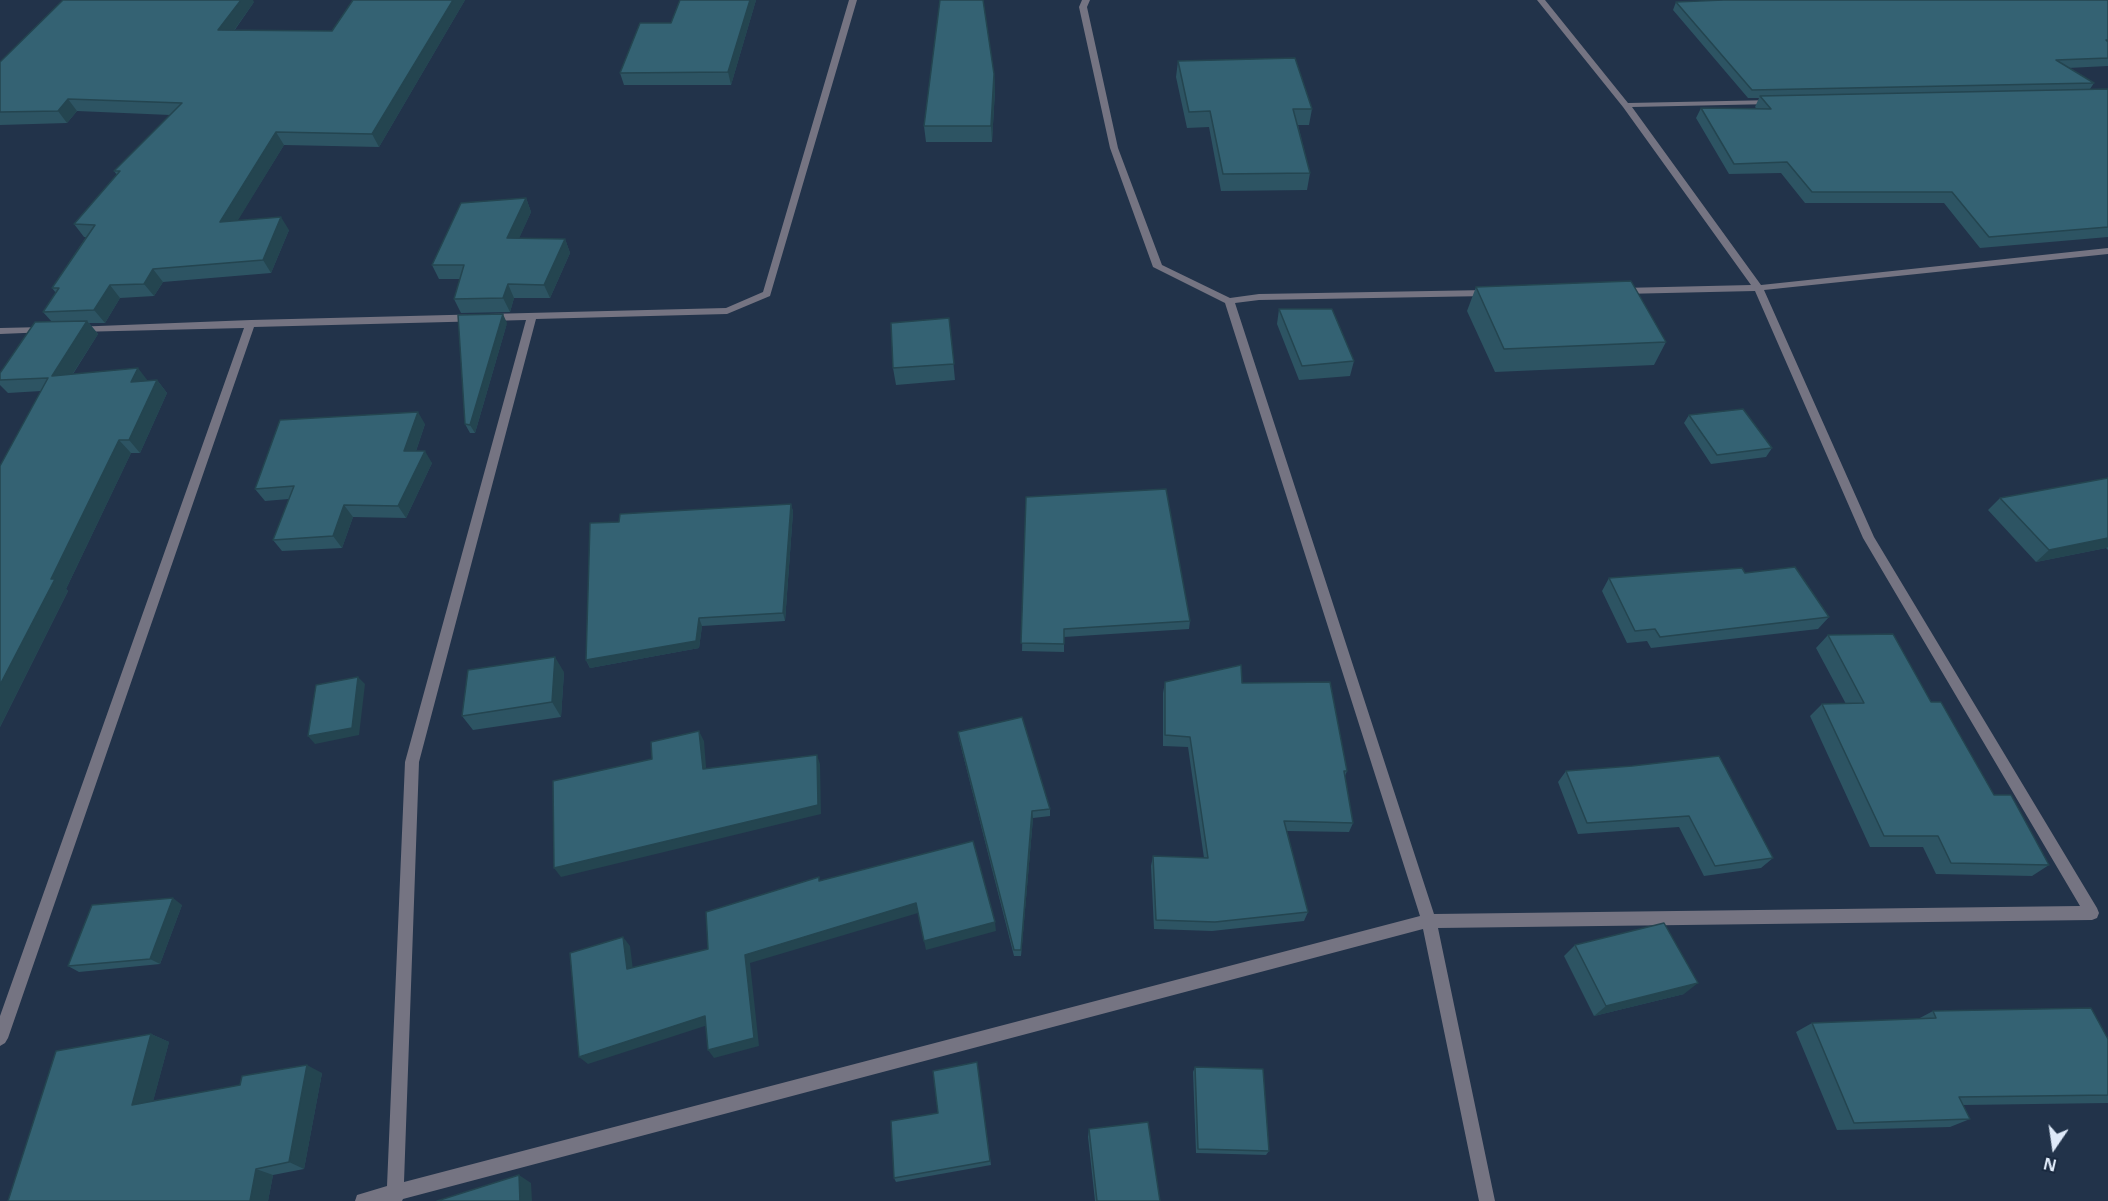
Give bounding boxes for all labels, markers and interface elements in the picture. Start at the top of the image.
north arrow [2024,1117,2084,1177]
text: N [2041,1152,2059,1177]

